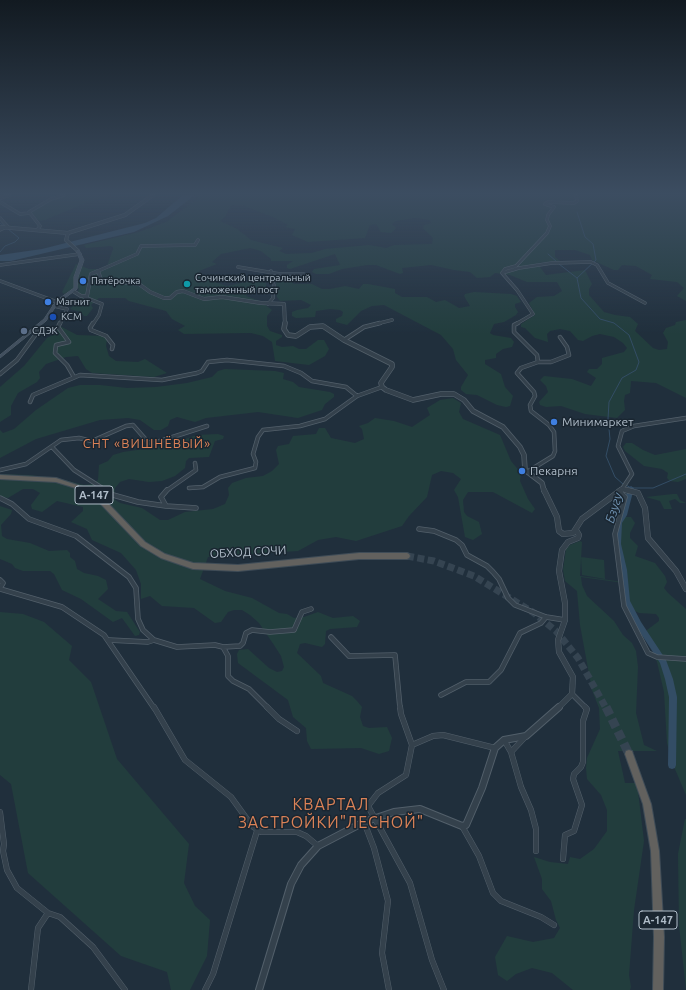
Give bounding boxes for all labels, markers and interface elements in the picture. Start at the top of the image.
place label: Сочинский центральный таможенный пост [195,272,311,296]
place label: Пятёрочка [91,275,140,287]
marker: Пятёрочка [78,276,88,286]
marker: Сочинский центральный таможенный пост [182,279,192,289]
place label: Магнит [56,296,90,308]
marker: Магнит [43,297,53,307]
place label: КСМ [61,311,82,323]
marker: КСМ [48,312,58,322]
place label: СДЭК [32,325,58,337]
marker: СДЭК [19,326,29,336]
place label: Минимаркет [562,415,634,429]
marker: Минимаркет [549,417,559,427]
district label: СНТ «ВИШНЁВЫЙ» [83,436,211,452]
place label: Пекарня [530,464,578,478]
marker: Пекарня [517,466,527,476]
road number: А-147 [75,486,113,504]
water label: Бзугу [602,491,626,525]
street label: ОБХОД СОЧИ [209,543,287,561]
district label: КВАРТАЛ ЗАСТРОЙКИ"ЛЕСНОЙ" [238,795,424,833]
road number: А-147 [639,911,677,929]

